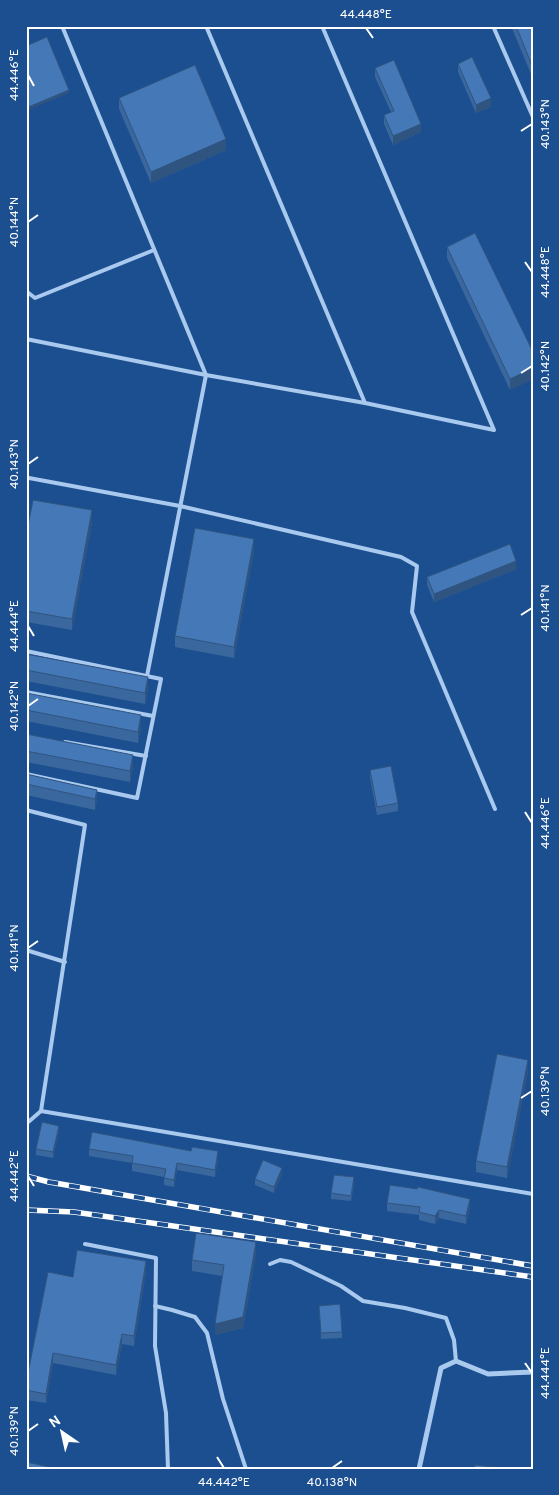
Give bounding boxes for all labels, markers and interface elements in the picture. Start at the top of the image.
text: 44.448°E [340,7,392,23]
text: 44.446°E [7,49,23,101]
text: 40.143°N [538,99,554,149]
text: 40.144°N [7,197,23,247]
text: 44.448°E [538,246,554,298]
text: 40.142°N [538,341,554,391]
text: 40.143°N [7,439,23,489]
text: 40.141°N [538,584,554,632]
text: 44.444°E [7,600,23,652]
text: 40.142°N [7,681,23,731]
text: 44.446°E [538,797,554,849]
text: 40.141°N [7,924,23,972]
text: 40.139°N [538,1066,554,1116]
text: 44.442°E [7,1150,23,1202]
text: 44.444°E [538,1347,554,1399]
text: 40.139°N [7,1406,23,1456]
north arrow [38,1408,88,1458]
text: N [47,1413,64,1432]
text: 44.442°E [198,1475,250,1491]
text: 40.138°N [307,1475,357,1491]

